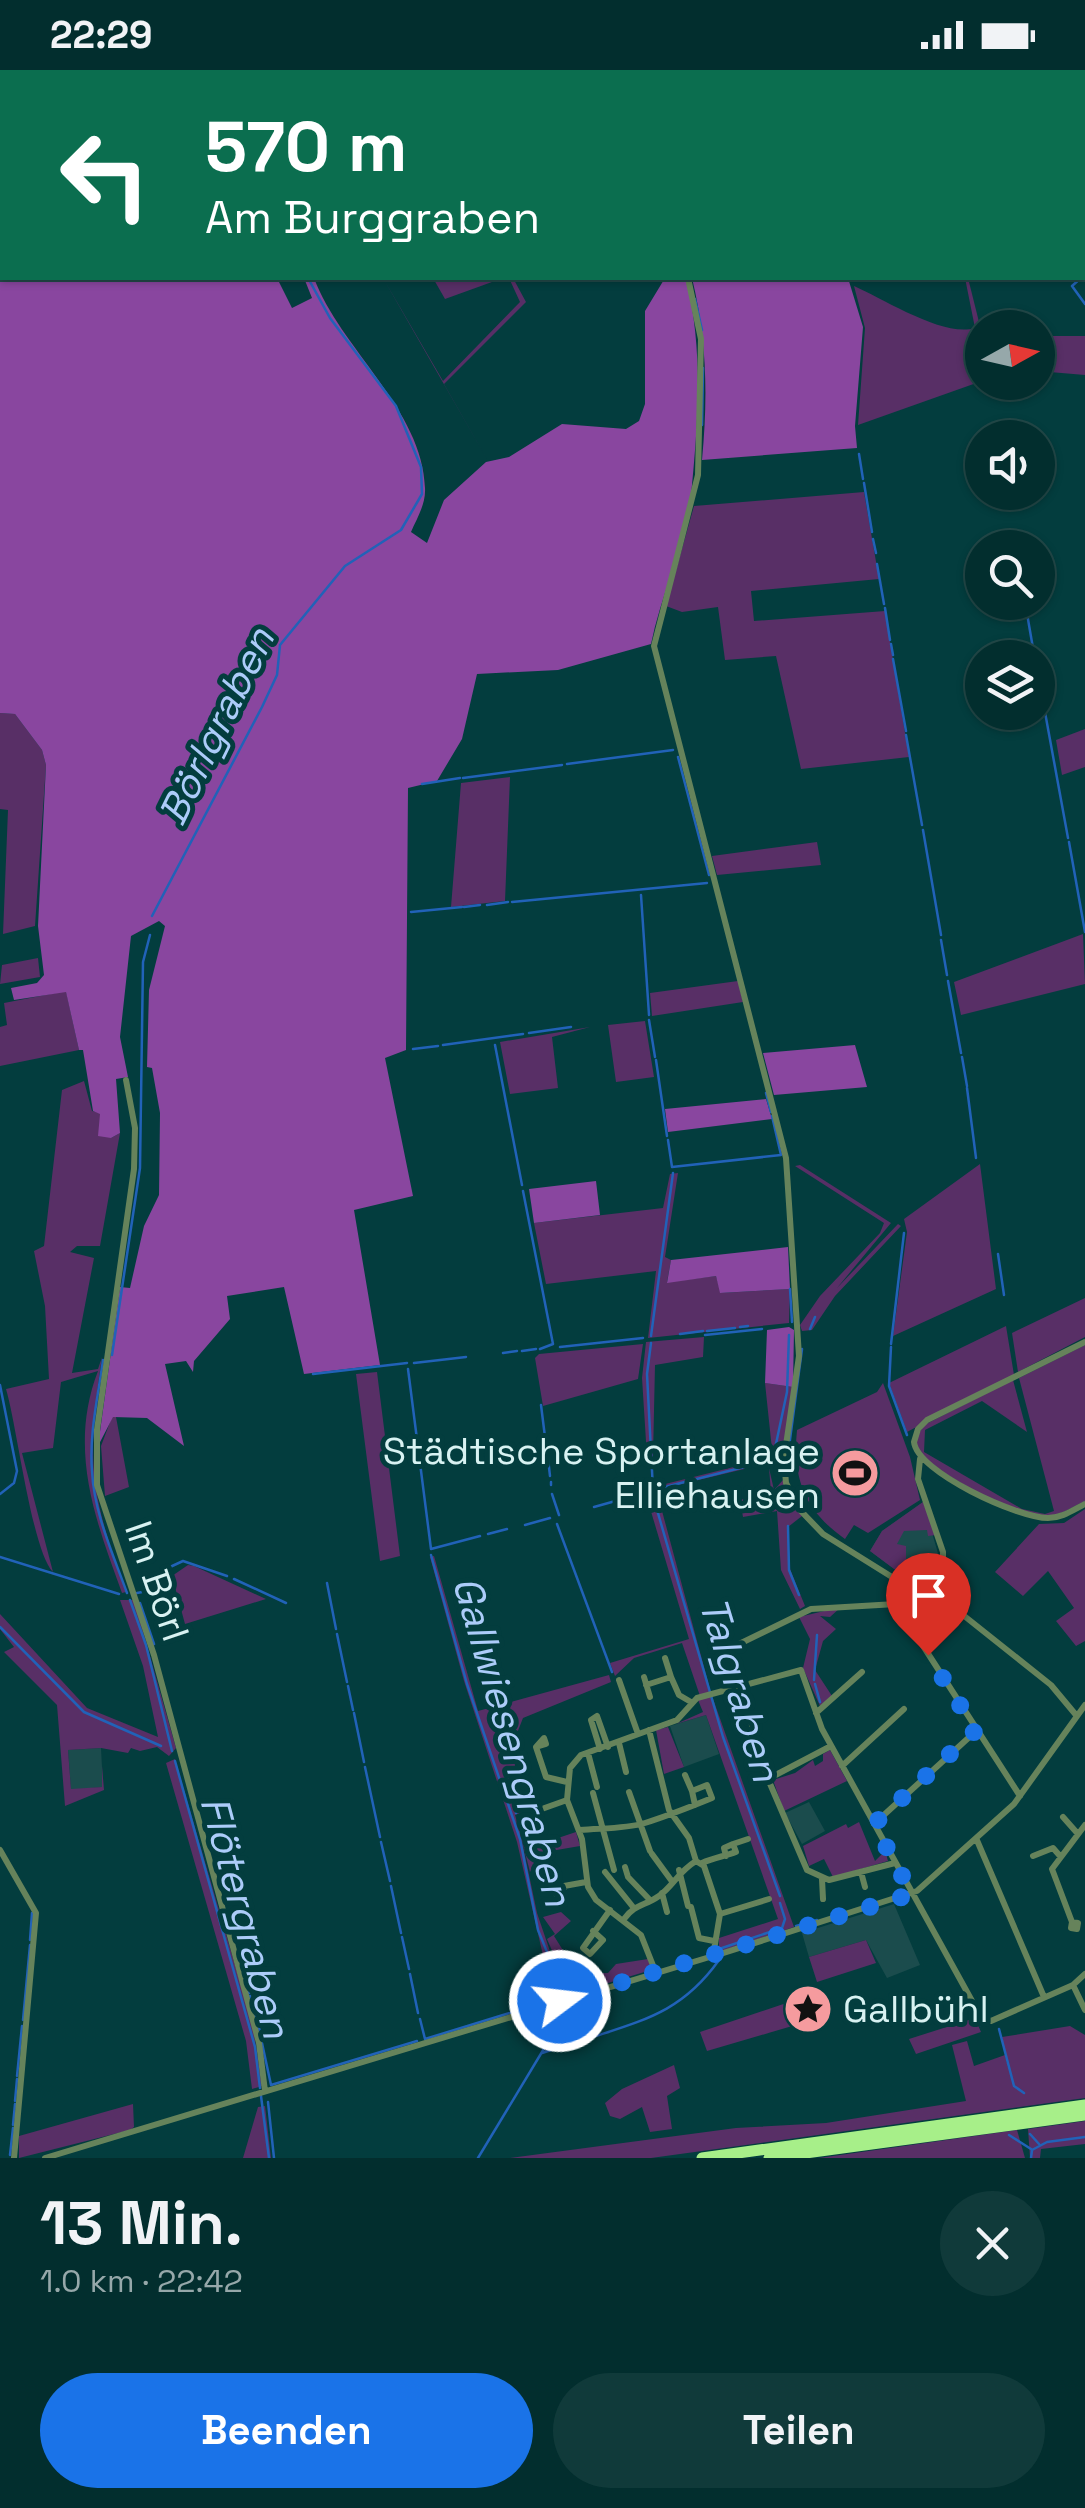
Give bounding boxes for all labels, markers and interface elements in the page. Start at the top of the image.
text: 22:29 [50,11,152,59]
text: 570 m [205,102,408,191]
icon: left [40,110,170,240]
text: Am Burggraben [205,189,540,246]
north arrow [965,310,1055,400]
map controls [965,310,1055,730]
button: sound [965,420,1055,510]
button: search [965,530,1055,620]
water label: Börlgraben [147,618,287,833]
button: layers [965,640,1055,730]
place label: Städtische Sportanlage Elliehausen [383,1427,820,1519]
sports icon: Städtische Sportanlage Elliehausen [829,1447,881,1499]
street label: Im Börl [114,1515,200,1647]
pin [886,1553,971,1656]
icon: arrive [901,1568,956,1623]
water label: Gallwiesengraben [441,1570,584,1913]
water label: Talgraben [687,1591,792,1789]
water label: Flötergraben [189,1791,303,2045]
position arrow [508,1949,612,2053]
place icon: Gallbühl [782,1983,834,2035]
place label: Gallbühl [843,1985,989,2033]
text: 13 Min. [40,2185,243,2262]
button: close [940,2191,1045,2296]
text: 1.0 km · 22:42 [40,2261,243,2301]
button: Beenden [40,2373,533,2488]
button: Teilen [553,2373,1045,2488]

